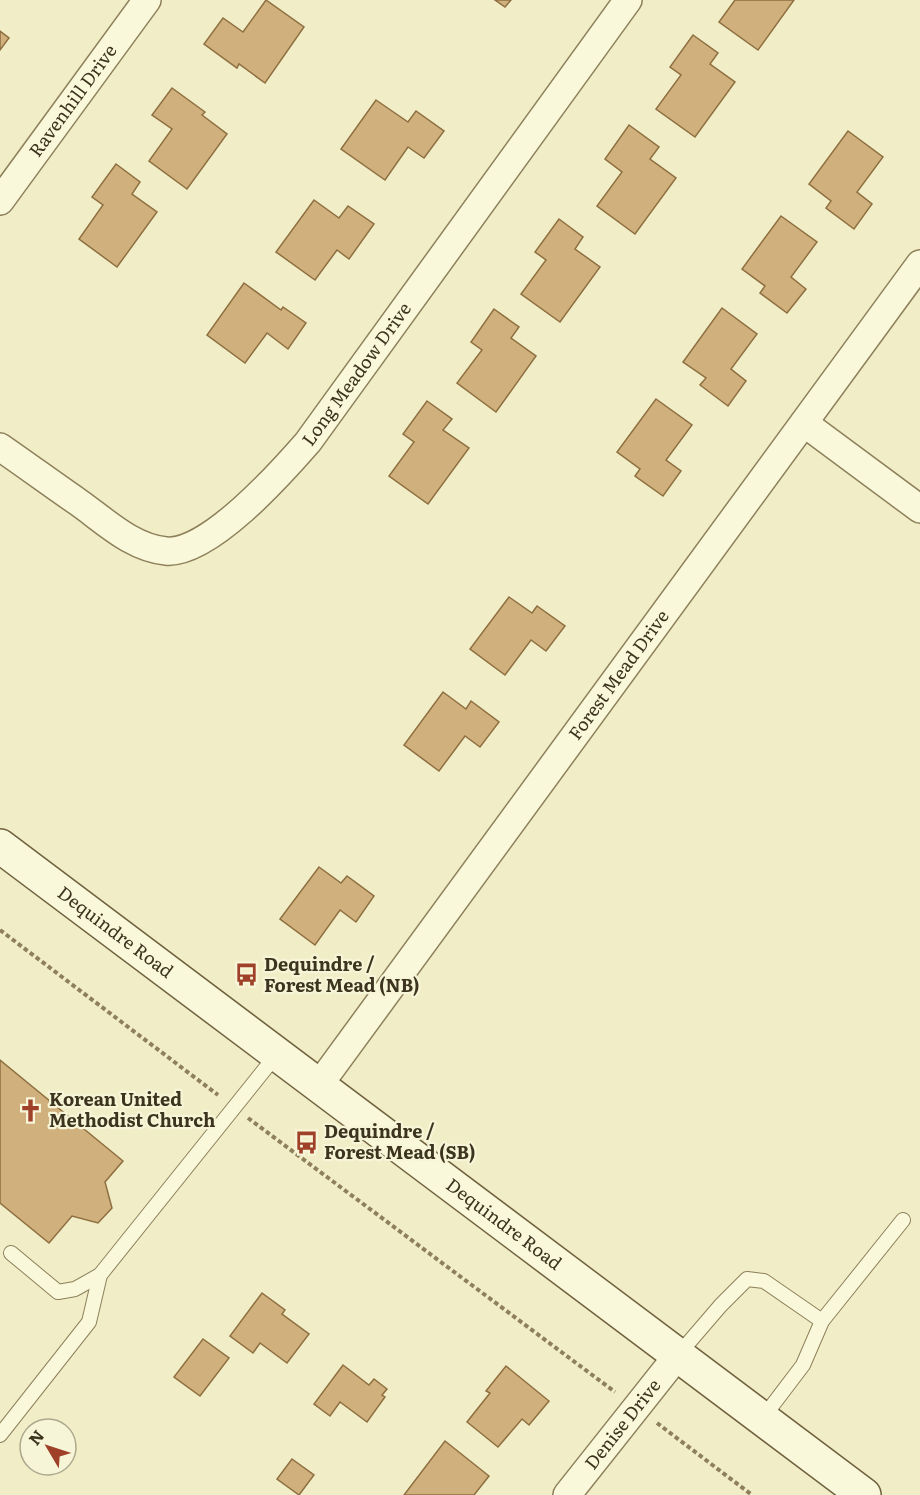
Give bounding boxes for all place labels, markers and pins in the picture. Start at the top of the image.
place label: Dequindre / Forest Mead (NB) [264,950,420,998]
bus stop icon: Dequindre / Forest Mead (NB) [233,962,259,988]
place label: Korean United Methodist Church [49,1085,215,1133]
church icon: Korean United Methodist Church [18,1097,44,1123]
place label: Dequindre / Forest Mead (SB) [324,1117,475,1165]
bus stop icon: Dequindre / Forest Mead (SB) [293,1129,319,1155]

